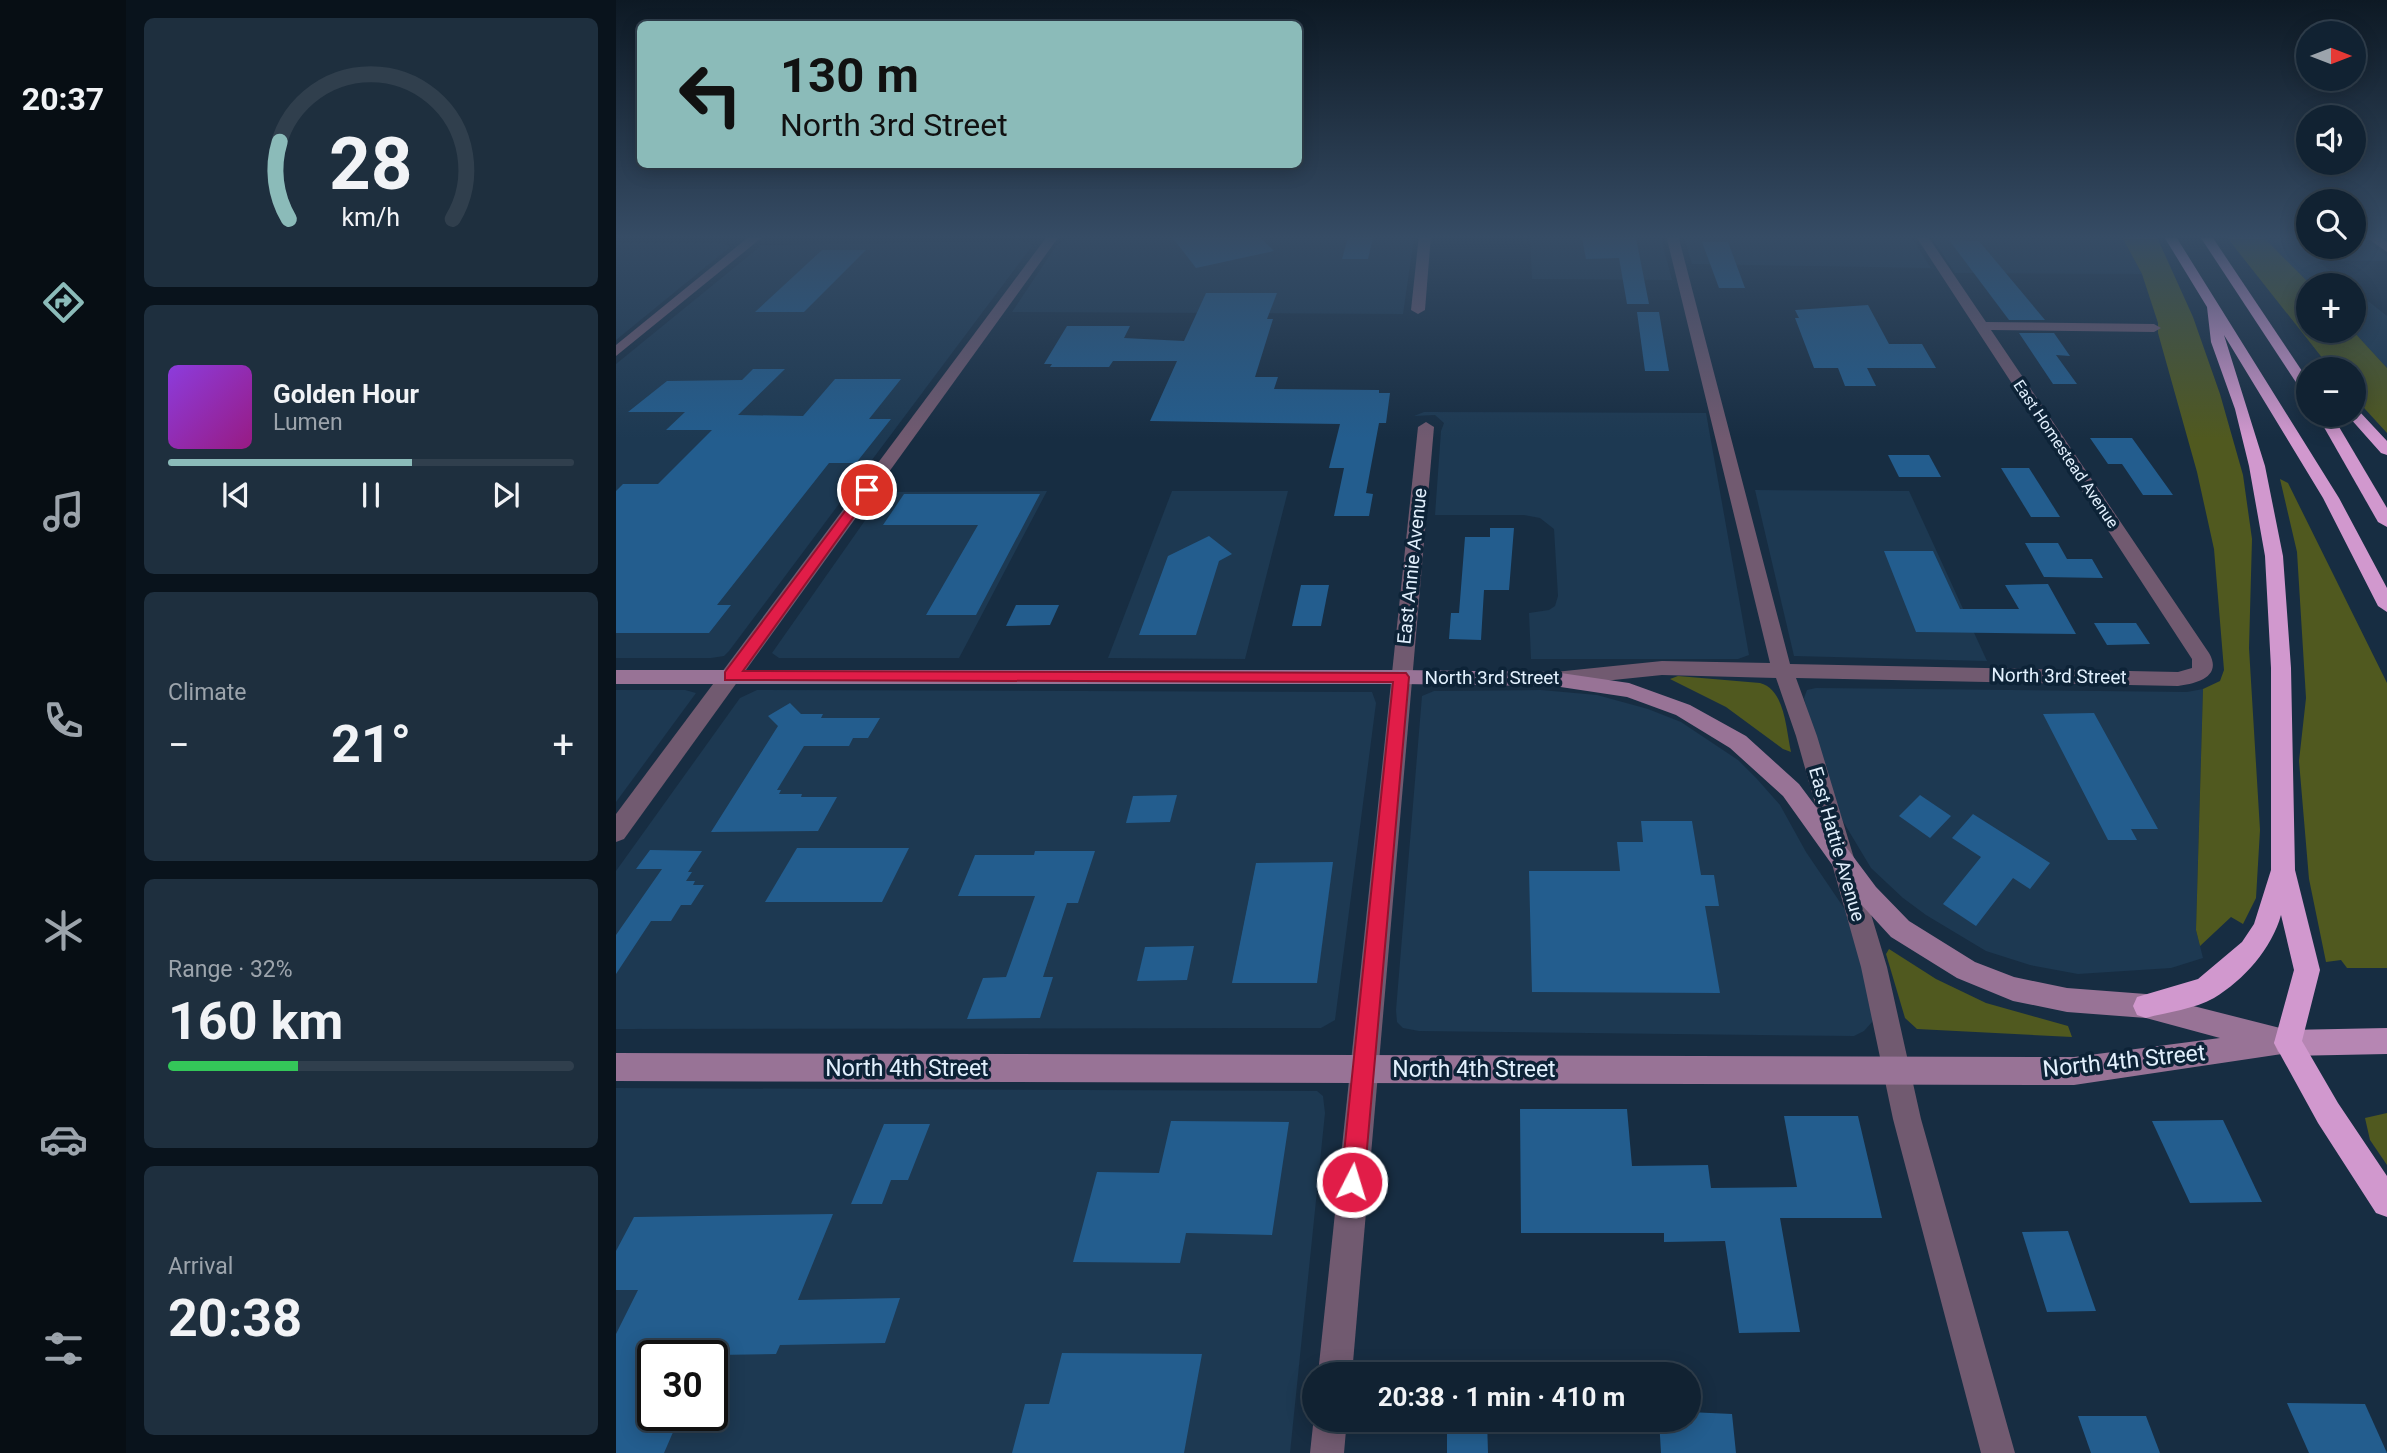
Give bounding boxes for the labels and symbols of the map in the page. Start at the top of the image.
north arrow [2296,21,2366,91]
street label: East Homestead Avenue [2009,376,2123,532]
pin [837,460,897,520]
street label: East Annie Avenue [1392,487,1432,645]
street label: North 3rd Street [1991,663,2127,689]
street label: North 3rd Street [1424,666,1560,689]
street label: East Hattie Avenue [1804,764,1870,924]
street label: North 4th Street [2041,1039,2207,1083]
street label: North 4th Street [825,1055,989,1082]
street label: North 4th Street [1392,1056,1556,1083]
position arrow [1315,1145,1389,1219]
speed limit sign: 30 [637,1340,728,1431]

